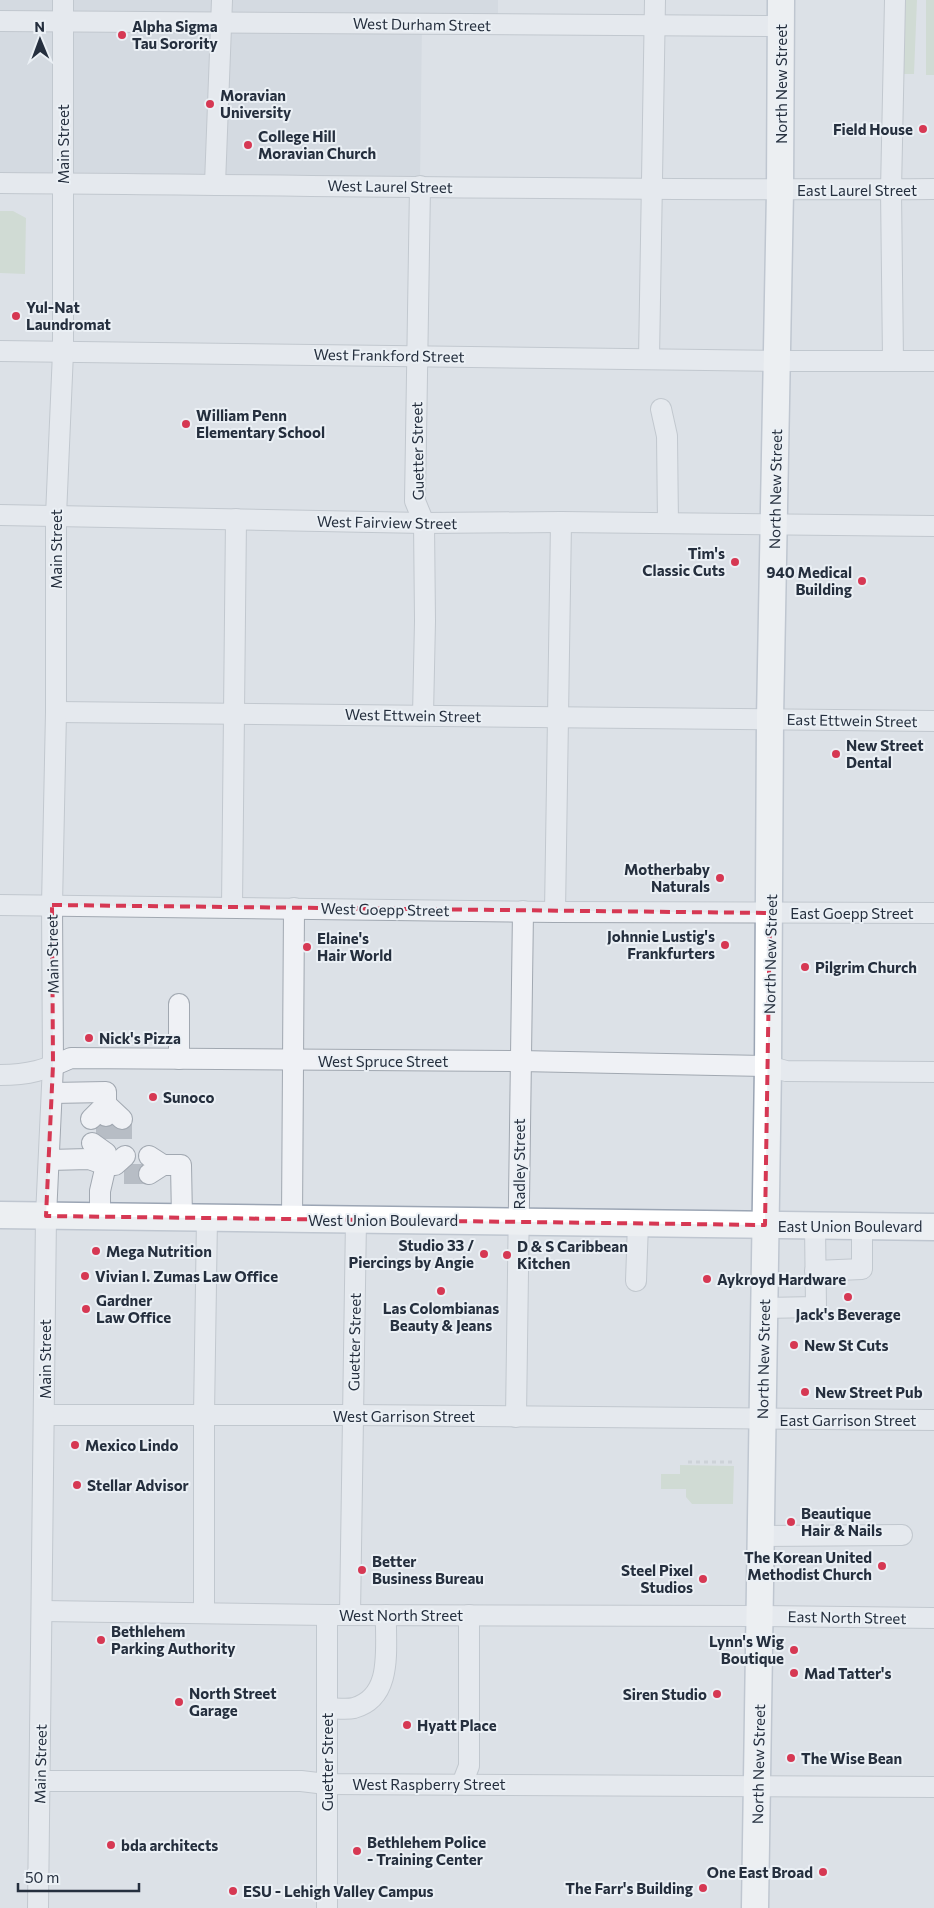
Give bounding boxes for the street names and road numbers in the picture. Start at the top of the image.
street label: West Durham Street [353,14,491,34]
street label: North New Street [772,24,790,144]
street label: Main Street [54,104,72,184]
street label: West Laurel Street [327,176,453,196]
street label: East Laurel Street [797,181,917,199]
street label: West Frankford Street [313,345,465,365]
street label: Guetter Street [407,402,427,500]
street label: North New Street [765,429,785,549]
street label: Main Street [47,509,65,589]
street label: West Fairview Street [317,512,457,532]
street label: West Ettwein Street [345,705,481,725]
street label: East Ettwein Street [786,710,918,730]
street label: North New Street [760,894,780,1014]
street label: West Goepp Street [320,899,450,919]
street label: East Goepp Street [790,904,914,922]
street label: Main Street [42,914,62,994]
street label: West Spruce Street [318,1052,448,1070]
street label: Radley Street [510,1118,528,1210]
street label: West Union Boulevard [308,1211,458,1229]
street label: East Union Boulevard [778,1217,922,1235]
street label: Guetter Street [344,1293,364,1391]
street label: North New Street [753,1299,773,1419]
street label: Main Street [36,1319,54,1399]
street label: West Garrison Street [333,1407,475,1425]
street label: East Garrison Street [780,1411,916,1429]
street label: West North Street [339,1606,463,1624]
street label: East North Street [787,1607,907,1627]
street label: North New Street [748,1704,768,1824]
street label: Guetter Street [318,1713,336,1811]
street label: Main Street [30,1724,50,1804]
street label: West Raspberry Street [352,1775,506,1793]

